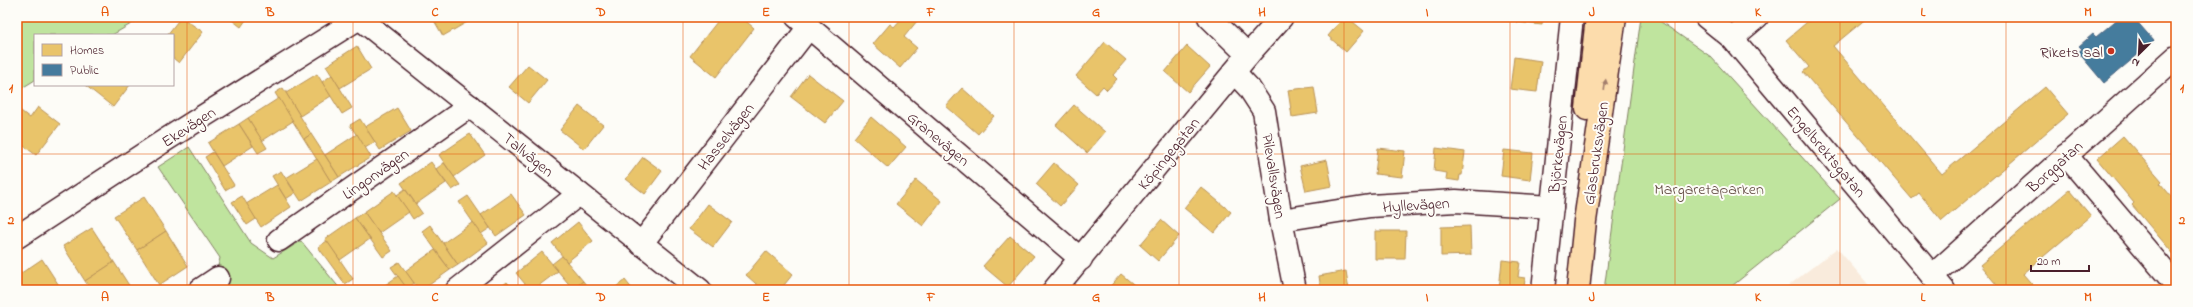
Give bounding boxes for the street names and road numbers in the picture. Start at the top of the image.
street label: Hasselvägen [692,98,761,176]
street label: Glasbruksvägen [1578,100,1616,206]
street label: Ekevägen [157,101,221,154]
street label: Engelbrektsgatan [1780,101,1871,204]
street label: Granevägen [901,106,974,173]
street label: Köpingegatan [1133,113,1207,196]
street label: Björkevägen [1543,114,1575,195]
street label: Tallvägen [497,127,559,184]
street label: Pilevallsvägen [1254,132,1292,221]
street label: Borggatan [2021,135,2089,200]
street label: Lingonvägen [338,143,415,206]
street label: Hyllevägen [1382,192,1451,220]

